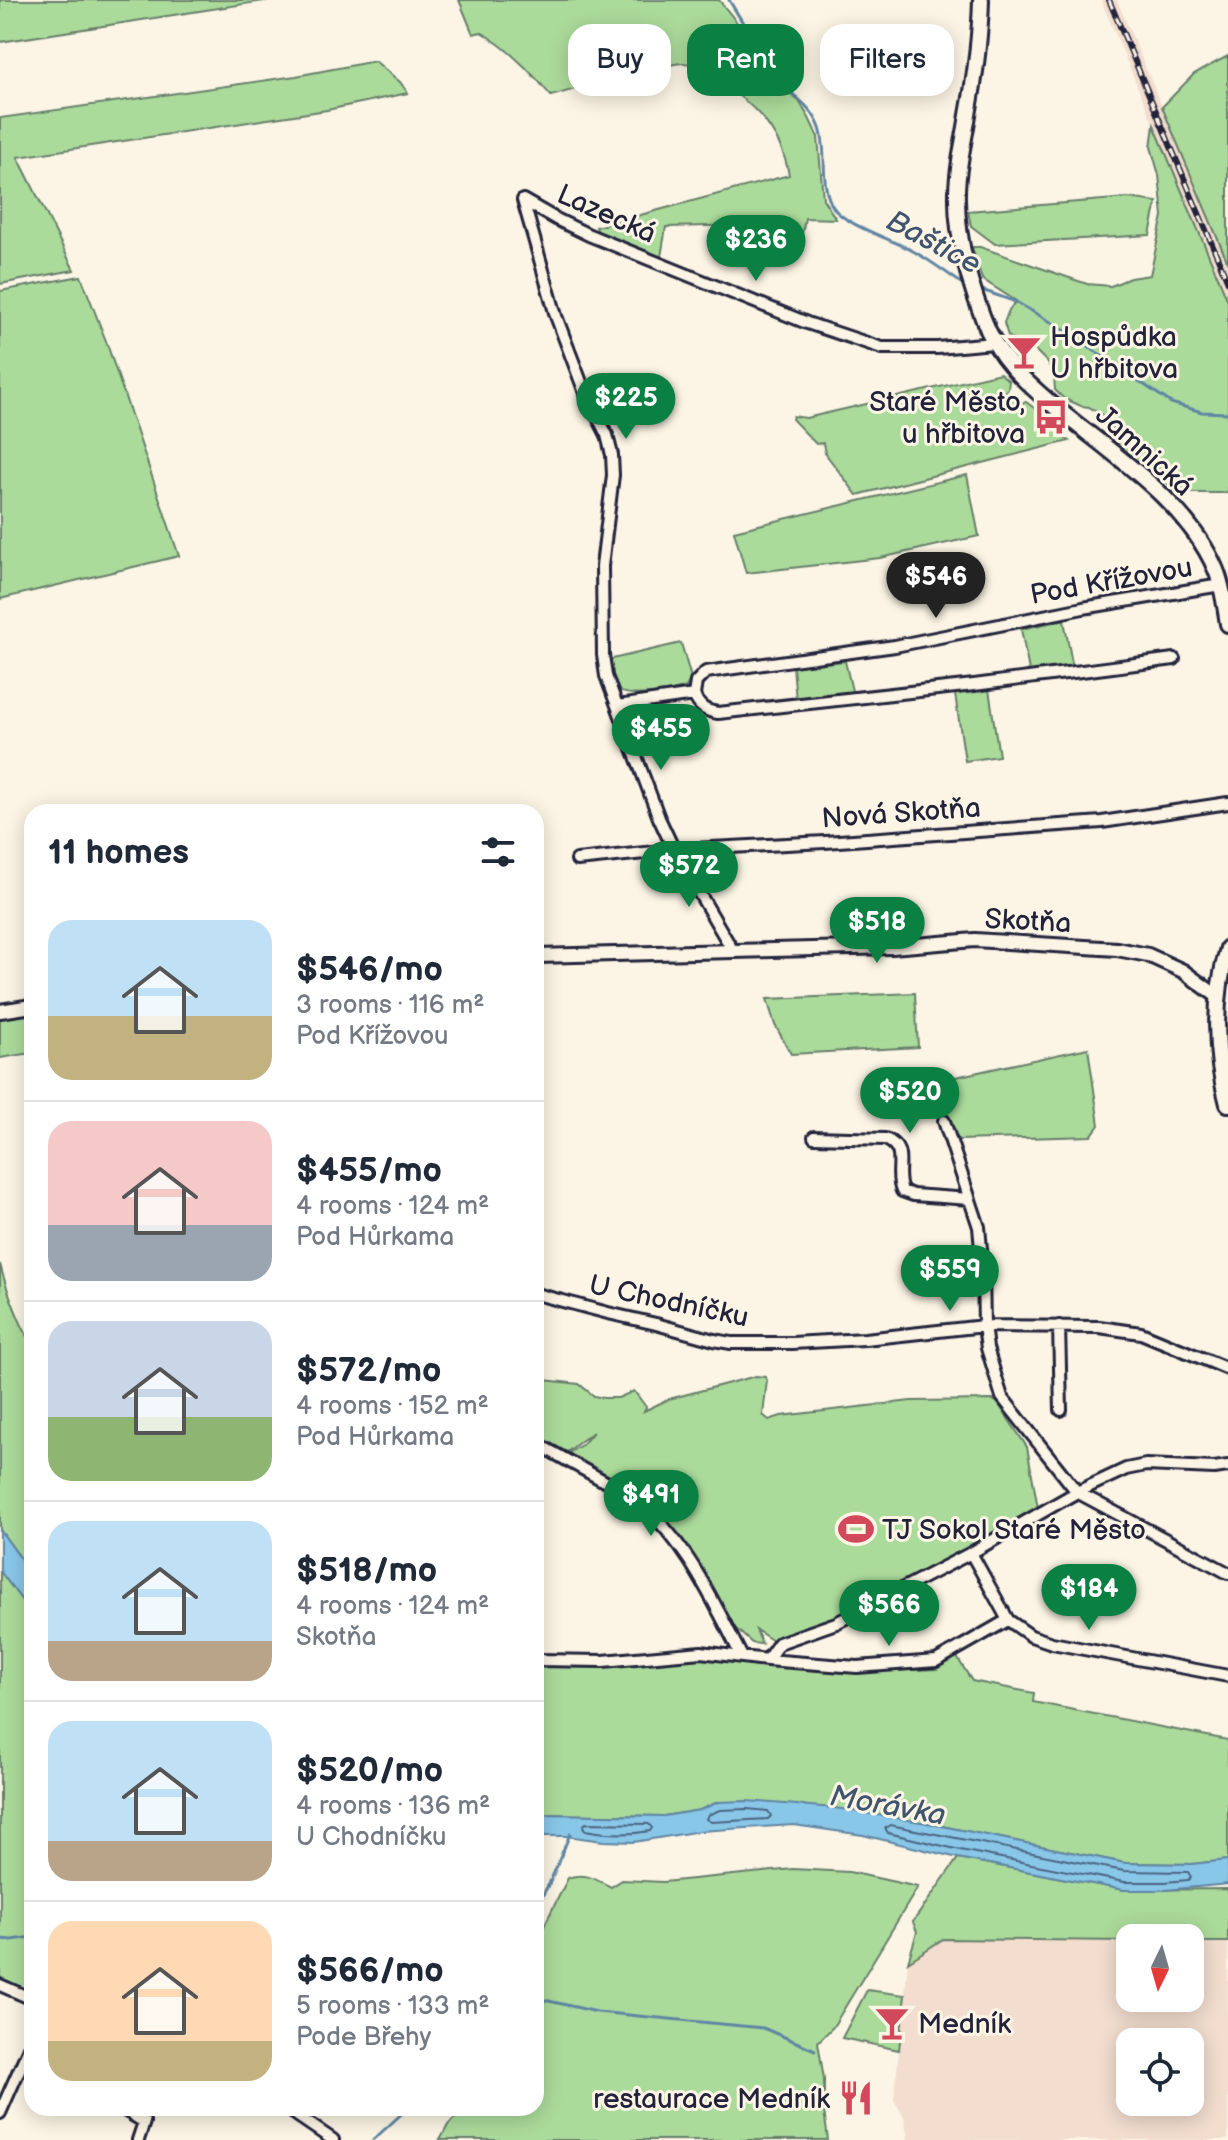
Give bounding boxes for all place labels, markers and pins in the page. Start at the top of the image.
pin: $236 [709,215,803,283]
place label: Hospůdka U hřbitova [1050,321,1178,386]
bar icon: Hospůdka U hřbitova [1005,333,1043,371]
pin: $225 [579,373,673,441]
place label: Staré Město, u hřbitova [869,386,1025,451]
bus stop icon: Staré Město, u hřbitova [1032,398,1070,436]
pin: $546 [889,552,983,620]
pin: $455 [614,704,708,772]
pin: $572 [642,841,736,909]
pin: $518 [830,897,924,965]
pin: $520 [863,1067,957,1135]
pin: $559 [903,1245,997,1313]
pin: $491 [604,1470,698,1538]
sports icon: TJ Sokol Staré Město [837,1510,875,1548]
place label: TJ Sokol Staré Město [882,1514,1146,1547]
pin: $184 [1042,1564,1136,1632]
pin: $566 [842,1580,936,1648]
bar icon: Medník [873,2004,911,2042]
place label: Medník [918,2008,1011,2041]
restaurant icon: restaurace Medník [837,2079,875,2117]
place label: restaurace Medník [593,2083,830,2116]

